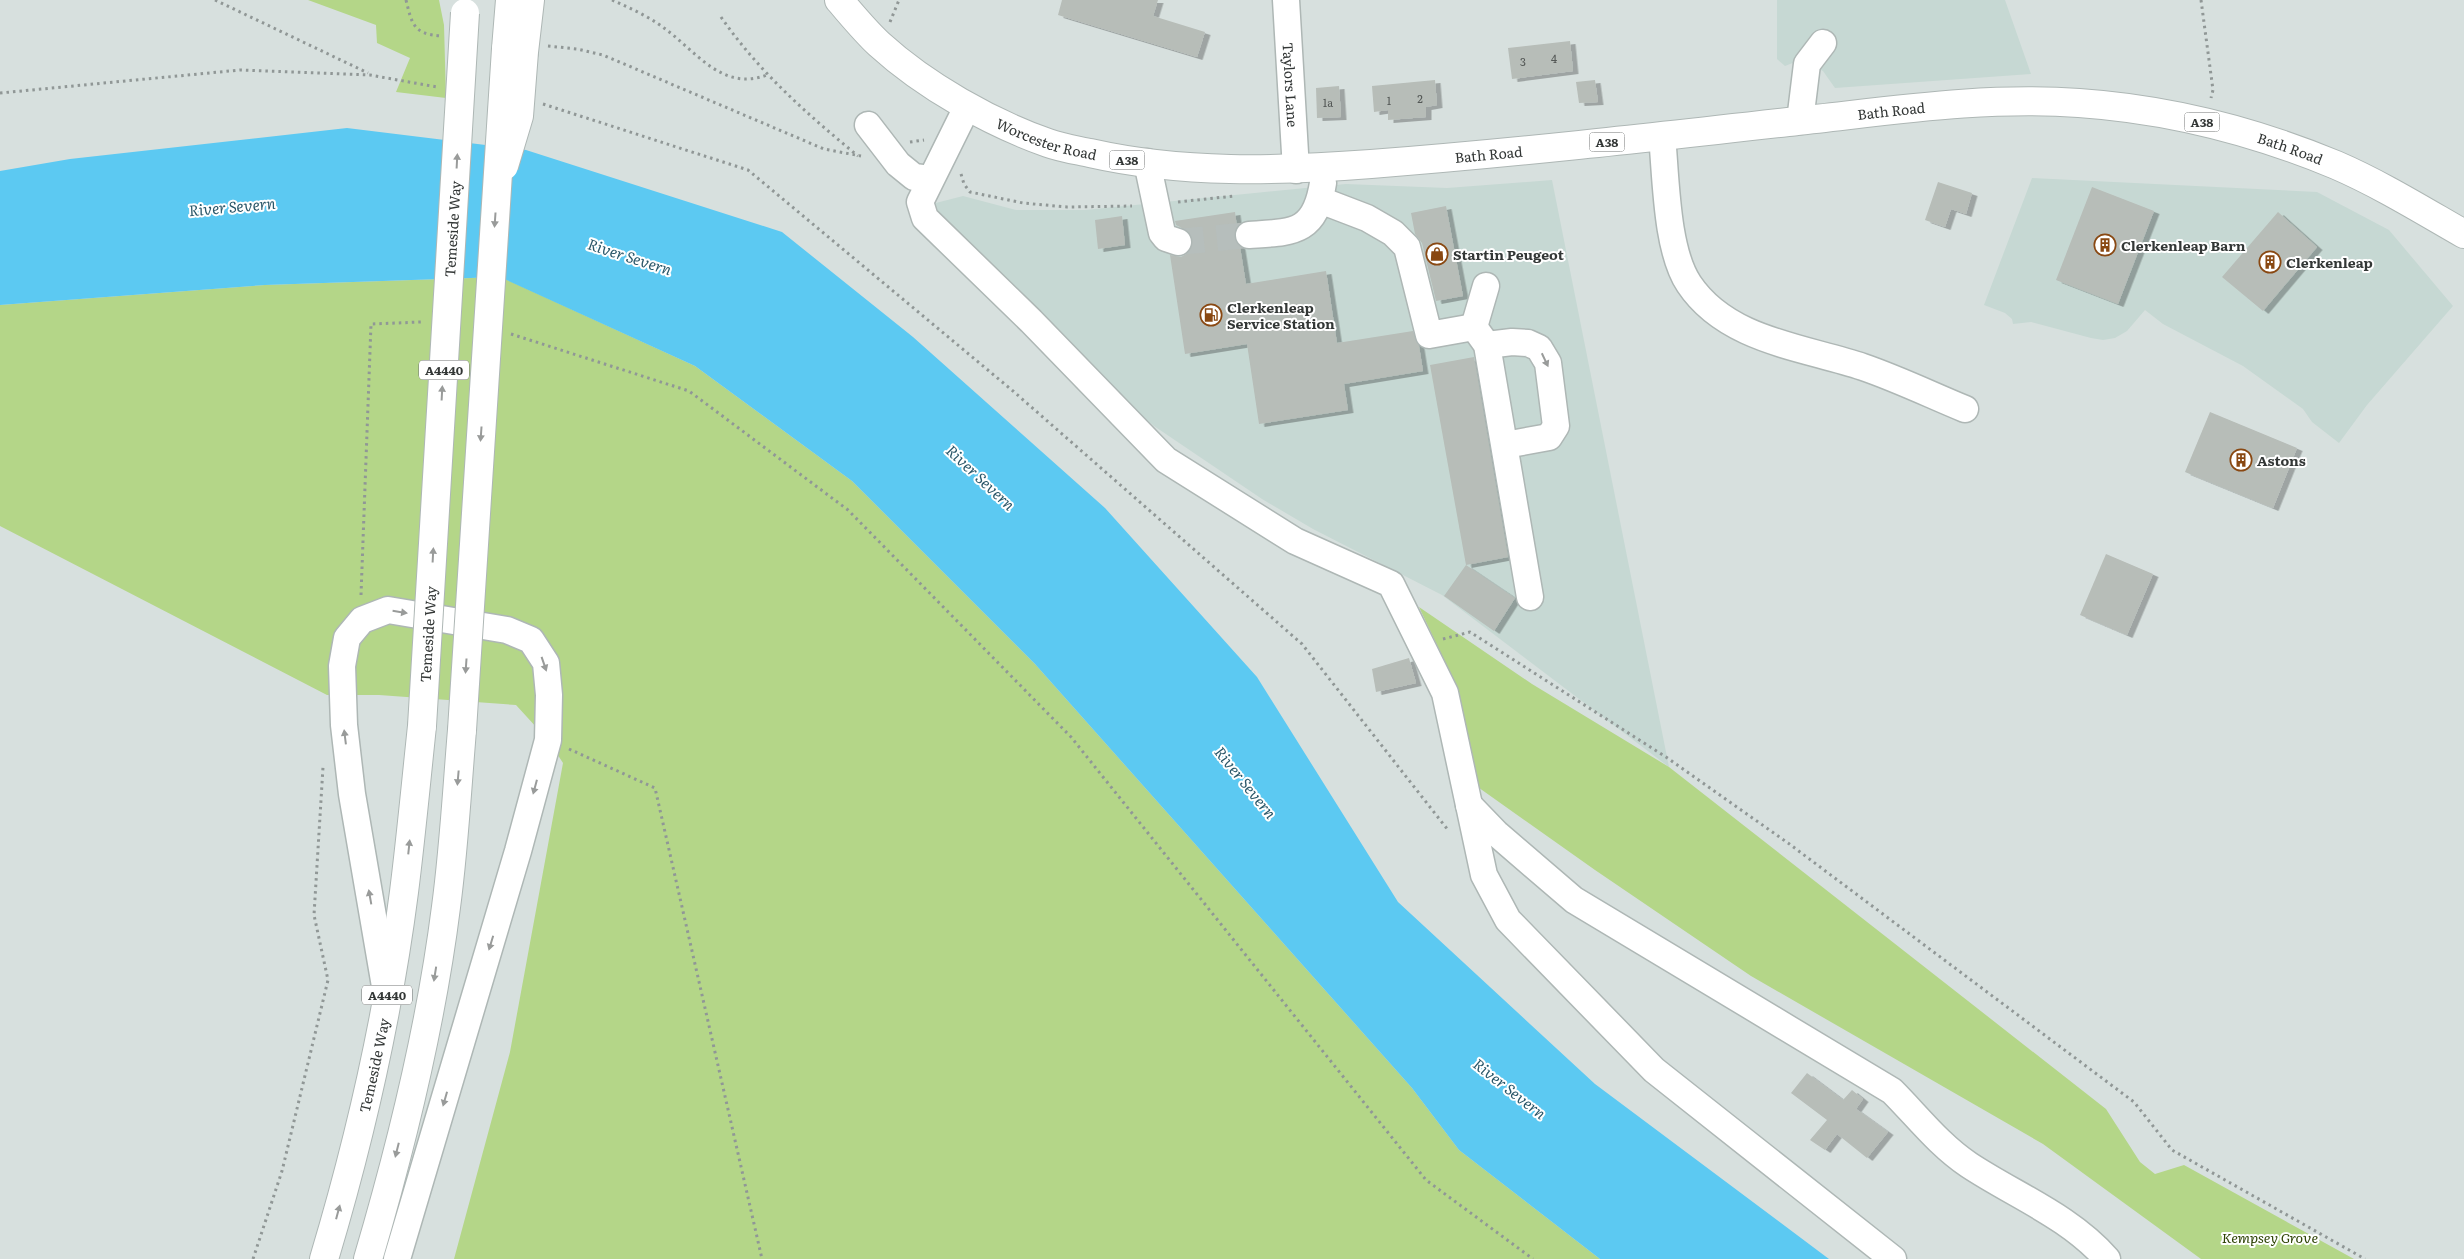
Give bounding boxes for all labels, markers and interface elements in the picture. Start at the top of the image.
street label: Taylors Lane [1279,42,1303,128]
house number: 4 [1551,50,1557,66]
house number: 3 [1520,53,1526,69]
house number: 2 [1417,90,1423,106]
house number: 1 [1387,92,1392,108]
house number: 1a [1323,94,1333,110]
street label: Bath Road [1856,97,1926,124]
road number: A38 [2184,112,2220,132]
street label: Worcester Road [993,113,1099,164]
street label: Bath Road [2255,127,2326,169]
road number: A38 [1590,132,1624,152]
street label: Bath Road [1454,141,1524,167]
road number: A38 [1110,150,1144,170]
one-way arrow [453,153,461,169]
street label: Temeside Way [439,179,465,278]
water label: River Severn [188,191,276,221]
one-way arrow [490,212,498,228]
water label: River Severn [585,232,675,280]
building icon: Clerkenleap Barn [2093,233,2117,257]
place label: Clerkenleap Barn [2121,235,2246,255]
shop icon: Startin Peugeot [1425,242,1449,266]
place label: Startin Peugeot [1453,244,1565,264]
building icon: Clerkenleap [2258,250,2282,274]
place label: Clerkenleap [2286,252,2373,272]
place label: Clerkenleap Service Station [1227,297,1335,333]
fuel station icon: Clerkenleap Service Station [1199,303,1223,327]
one-way arrow [1541,352,1549,367]
road number: A4440 [419,360,469,380]
one-way arrow [439,385,447,401]
one-way arrow [477,426,485,442]
water label: River Severn [941,439,1021,515]
building icon: Astons [2229,448,2253,472]
place label: Astons [2257,450,2306,470]
one-way arrow [429,547,437,563]
street label: Temeside Way [415,584,440,683]
one-way arrow [392,608,408,616]
one-way arrow [540,657,548,672]
one-way arrow [462,658,470,674]
one-way arrow [341,728,349,744]
water label: River Severn [1210,741,1282,823]
one-way arrow [454,770,462,786]
one-way arrow [531,779,539,794]
one-way arrow [405,839,413,855]
one-way arrow [365,889,373,905]
one-way arrow [486,936,494,951]
one-way arrow [431,967,439,983]
road number: A4440 [362,986,412,1004]
street label: Temeside Way [354,1015,394,1115]
water label: River Severn [1469,1052,1551,1124]
one-way arrow [441,1091,449,1107]
one-way arrow [393,1142,401,1158]
one-way arrow [334,1205,342,1220]
park label: Kempsey Grove [2222,1227,2319,1247]

